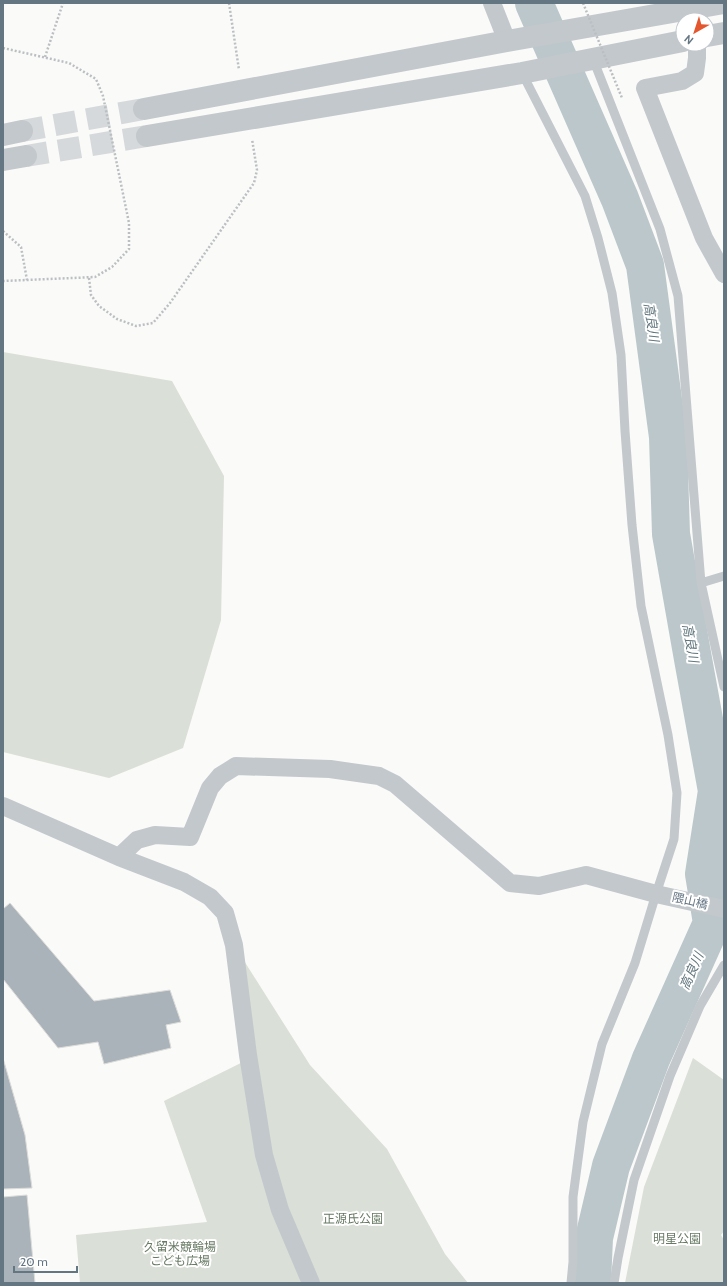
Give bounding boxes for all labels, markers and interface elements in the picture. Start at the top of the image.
north arrow [675,12,715,52]
text: N [681,32,696,48]
water label: 高良川 [641,302,663,344]
water label: 高良川 [680,622,703,666]
street label: 隈山橋 [671,889,709,912]
water label: 高良川 [676,948,707,992]
park label: 正源氏公園 [323,1211,383,1226]
park label: 明星公園 [653,1231,701,1246]
park label: 久留米競輪場 こども広場 [144,1239,216,1268]
scale bar [14,1248,77,1274]
text: 20 m [20,1254,48,1269]

